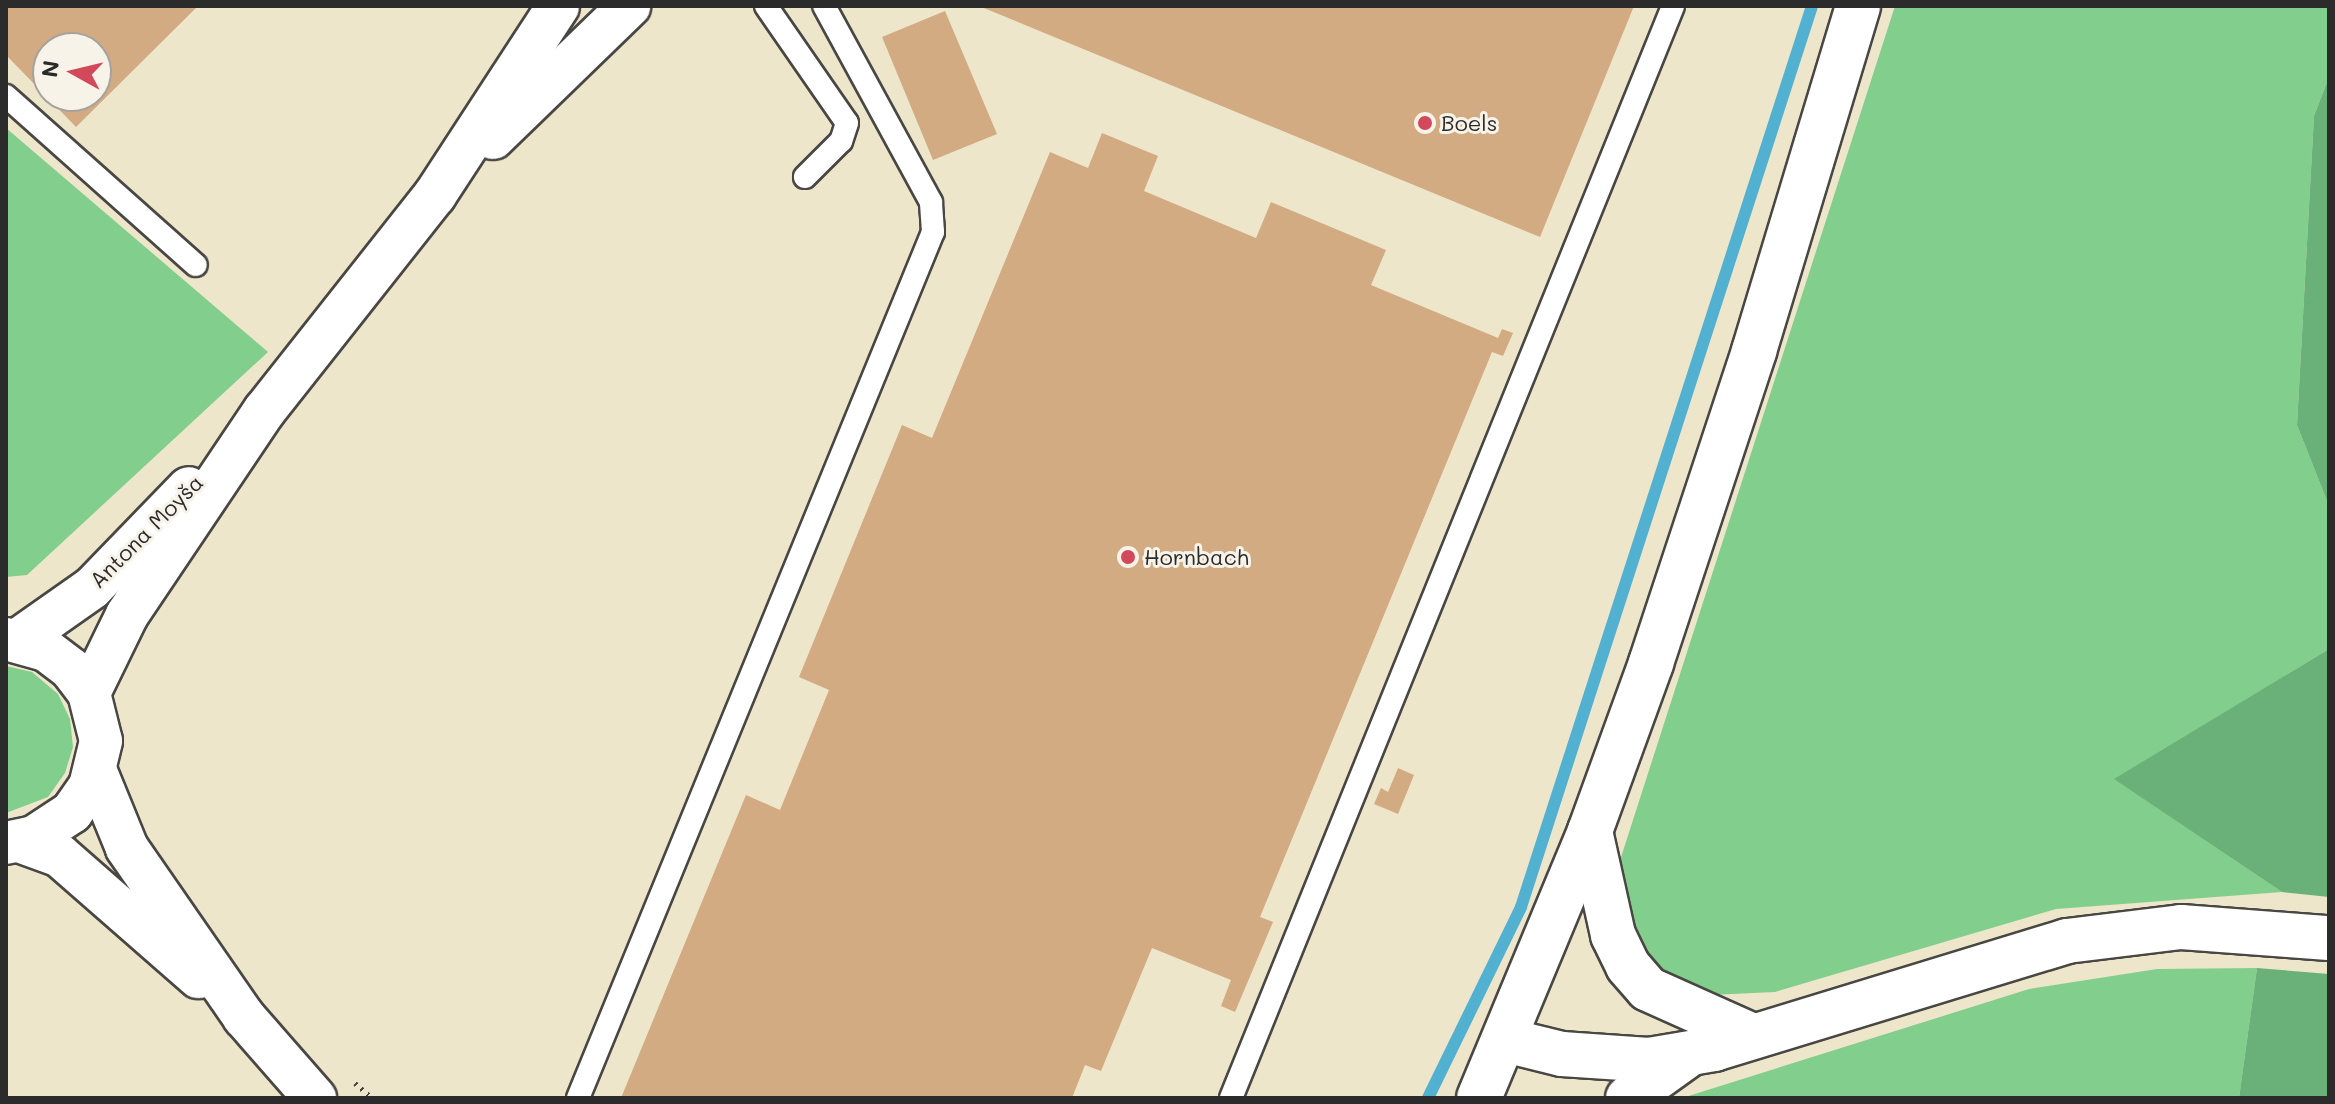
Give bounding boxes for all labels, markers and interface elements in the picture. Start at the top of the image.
north arrow [32,32,112,112]
text: N [34,59,65,79]
place label: Boels [1441,110,1498,136]
marker: Boels [1416,114,1434,132]
street label: Antona Moyša [84,469,208,593]
place label: Hornbach [1144,544,1249,570]
marker: Hornbach [1119,548,1137,566]

